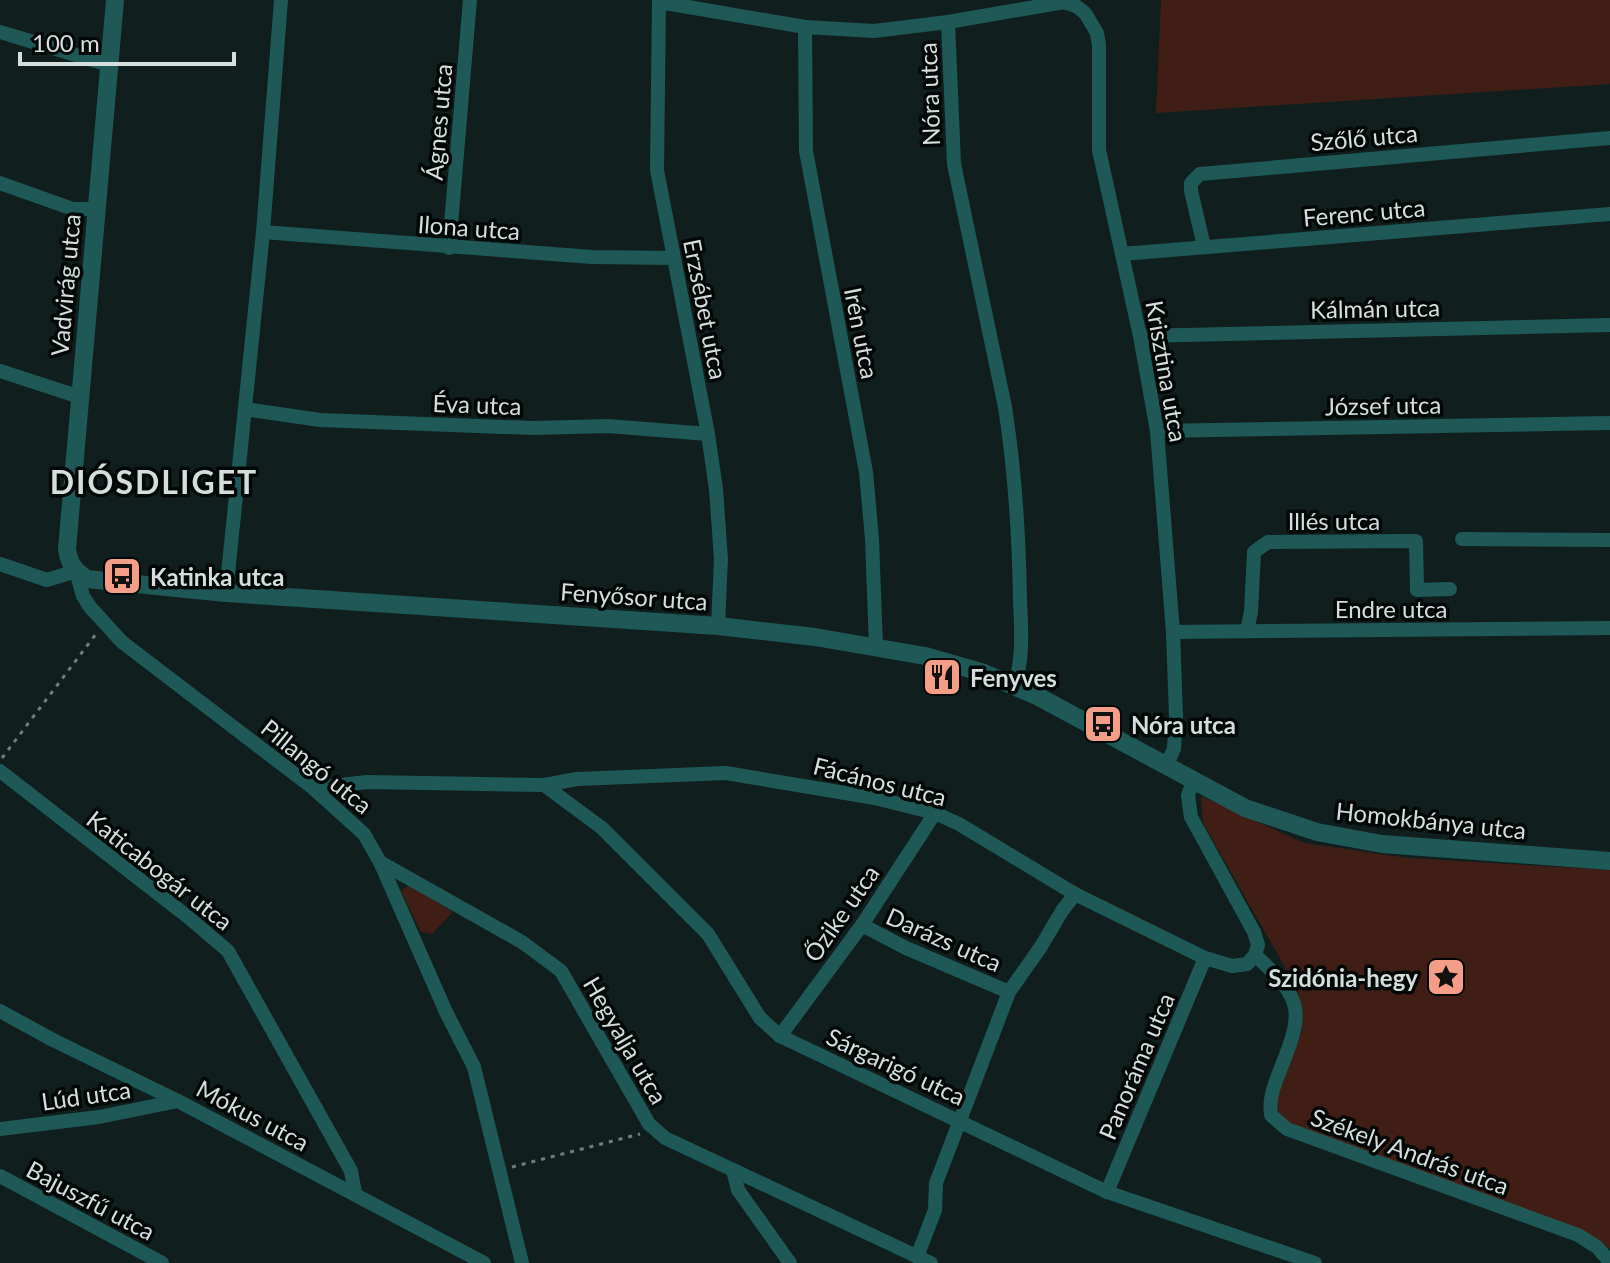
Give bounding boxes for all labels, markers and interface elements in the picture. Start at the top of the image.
scale bar [20,16,234,66]
text: 100 m [32,28,100,57]
street label: Nóra utca [913,42,945,146]
street label: Ágnes utca [418,63,458,181]
street label: Szőlő utca [1309,118,1419,156]
street label: Ferenc utca [1302,192,1426,232]
street label: Ilona utca [417,209,521,245]
street label: Vadvirág utca [44,213,86,357]
street label: Erzsébet utca [678,236,734,382]
street label: Irén utca [839,285,885,381]
street label: Kálmán utca [1310,292,1440,324]
street label: Krisztina utca [1140,298,1194,444]
street label: Éva utca [432,388,522,420]
street label: József utca [1325,389,1441,421]
district label: DIÓSDLIGET [50,462,258,501]
street label: Illés utca [1288,506,1380,535]
bus stop icon: Katinka utca [101,555,143,597]
place label: Katinka utca [150,562,284,591]
street label: Fenyősor utca [559,576,709,616]
street label: Endre utca [1335,594,1447,623]
restaurant icon: Fenyves [921,656,963,698]
place label: Fenyves [970,663,1057,692]
bus stop icon: Nóra utca [1082,703,1124,745]
place label: Nóra utca [1131,710,1236,739]
street label: Pillangó utca [256,713,378,819]
street label: Fácános utca [810,750,950,812]
street label: Homokbánya utca [1334,796,1528,844]
street label: Katicabogár utca [81,804,239,936]
street label: Őzike utca [797,859,885,967]
street label: Darázs utca [882,901,1006,977]
place icon: Szidónia-hegy [1425,956,1467,998]
place label: Szidónia-hegy [1268,963,1418,992]
street label: Hegyalja utca [578,971,674,1109]
street label: Panoráma utca [1092,988,1180,1144]
street label: Sárgarigó utca [822,1021,970,1111]
street label: Mókus utca [192,1073,314,1157]
street label: Lúd utca [39,1074,133,1116]
street label: Székely András utca [1307,1102,1513,1200]
street label: Bajuszfű utca [22,1154,160,1246]

